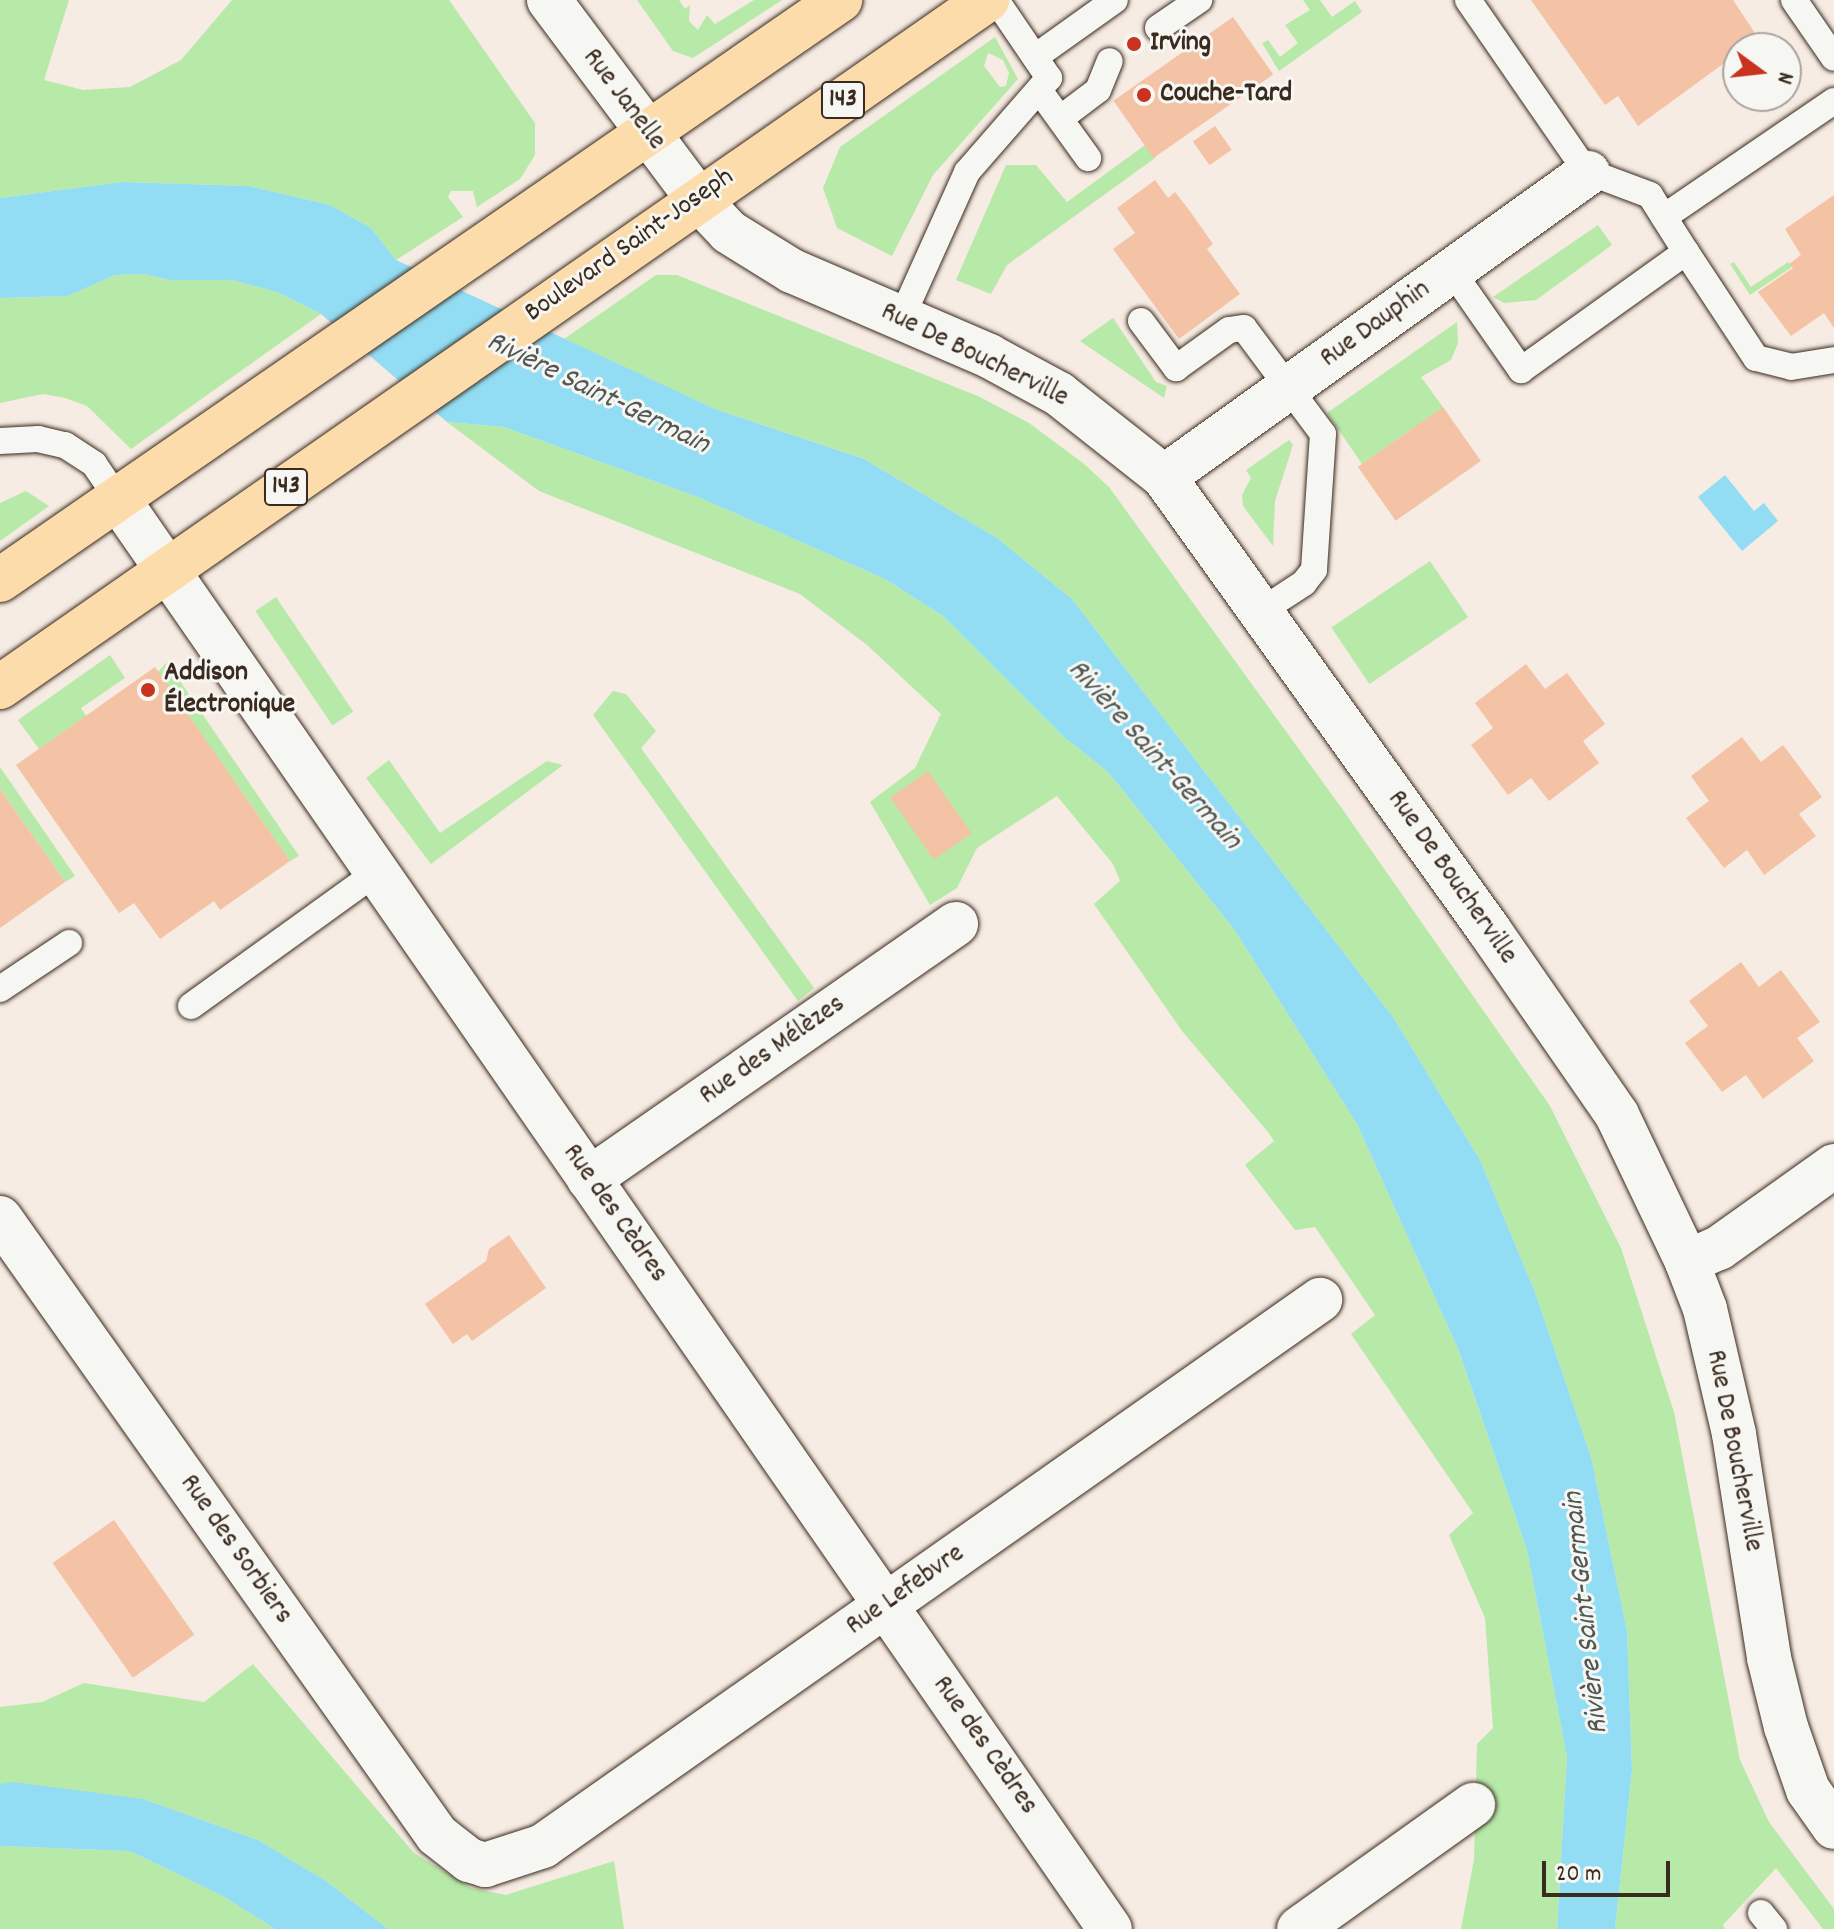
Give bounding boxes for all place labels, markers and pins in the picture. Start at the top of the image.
place label: Irving [1150,27,1211,61]
marker: Irving [1125,35,1143,53]
place label: Couche-Tard [1160,78,1292,112]
marker: Couche-Tard [1135,86,1153,104]
place label: Addison Électronique [164,657,295,723]
marker: Addison Électronique [139,681,157,699]

